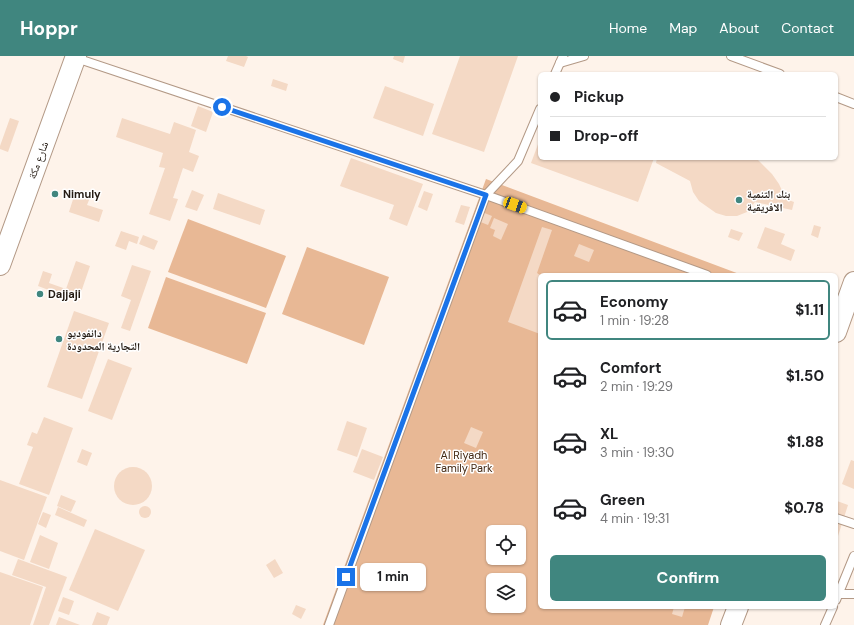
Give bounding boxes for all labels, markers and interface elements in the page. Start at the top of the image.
text: Hoppr [20,16,78,41]
text: Home [609,19,647,37]
text: Map [669,19,697,37]
text: About [719,19,759,37]
text: Contact [781,19,834,37]
text: Pickup [574,87,624,107]
route start [213,98,231,116]
text: Drop-off [574,126,639,146]
street label: شارع مكة [25,139,51,181]
place label: Nimuly [63,187,101,201]
place label: بنك التنمية الافريقية [747,187,790,214]
marker: Nimuly [50,189,60,199]
car [502,195,528,215]
marker: بنك التنمية الافريقية [734,195,744,205]
place label: Dajjaji [48,287,81,301]
marker: Dajjaji [35,289,45,299]
icon: car [552,292,588,328]
text: Economy [600,292,668,312]
text: $1.11 [795,300,824,320]
text: 1 min · 19:28 [600,312,669,329]
place label: دانفوديو التجارية المحدودة [67,326,140,353]
marker: دانفوديو التجارية المحدودة [54,334,64,344]
icon: car [552,358,588,394]
text: Comfort [600,358,661,378]
text: $1.50 [786,366,824,386]
text: 2 min · 19:29 [600,378,673,395]
icon: car [552,424,588,460]
text: XL [600,424,618,444]
text: $1.88 [787,432,824,452]
text: 3 min · 19:30 [600,444,674,461]
park label: Al Riyadh Family Park [435,448,493,475]
icon: car [552,490,588,526]
text: Green [600,490,645,510]
text: $0.78 [784,498,824,518]
text: 4 min · 19:31 [600,510,669,527]
map controls [486,525,526,613]
button: locate [486,525,526,565]
button: Confirm [550,555,826,601]
callout: 1 min [360,563,426,591]
route end [337,568,355,586]
text: 1 min [377,568,409,585]
button: layers [486,573,526,613]

